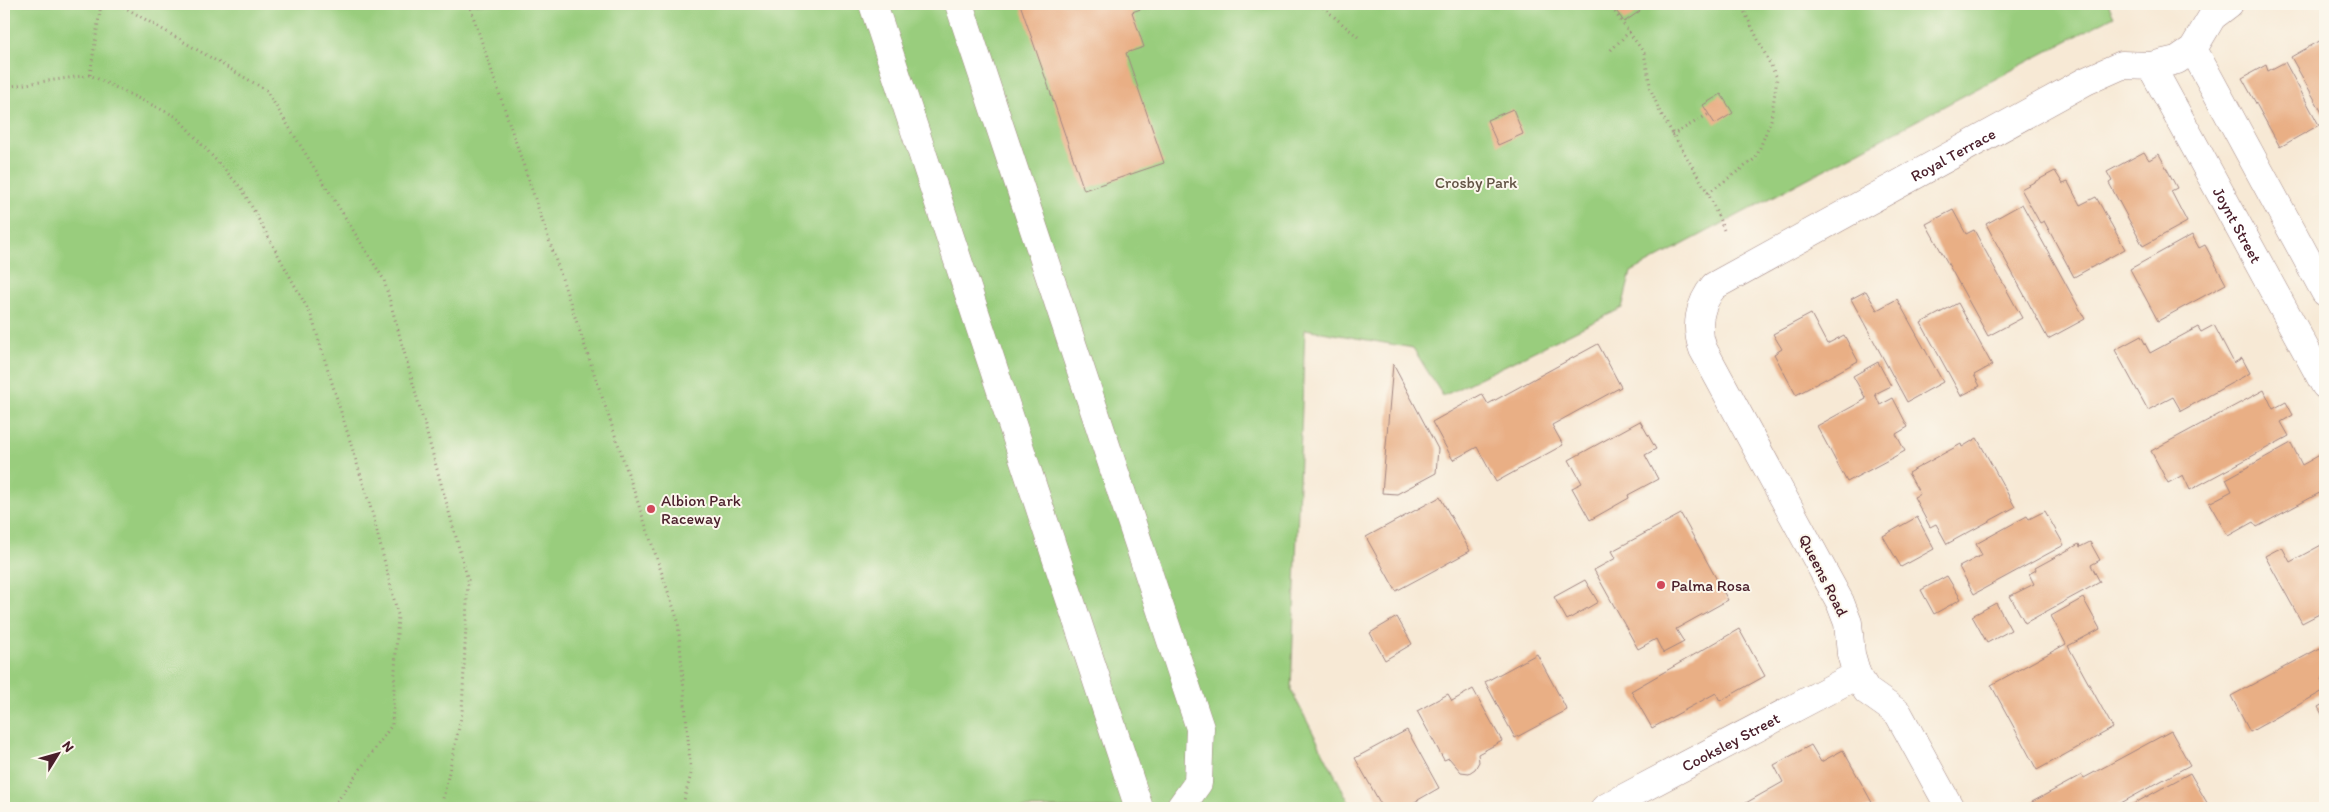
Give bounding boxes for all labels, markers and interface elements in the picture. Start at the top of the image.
street label: Royal Terrace [1907,124,1999,186]
park label: Crosby Park [1435,173,1518,192]
street label: Joynt Street [2209,184,2266,266]
place label: Albion Park Raceway [661,491,741,528]
marker: Albion Park Raceway [645,503,657,515]
street label: Queens Road [1795,531,1853,620]
place label: Palma Rosa [1671,576,1751,595]
marker: Palma Rosa [1655,579,1667,591]
street label: Cooksley Street [1679,709,1783,776]
north arrow [32,730,82,780]
text: N [58,738,78,755]

